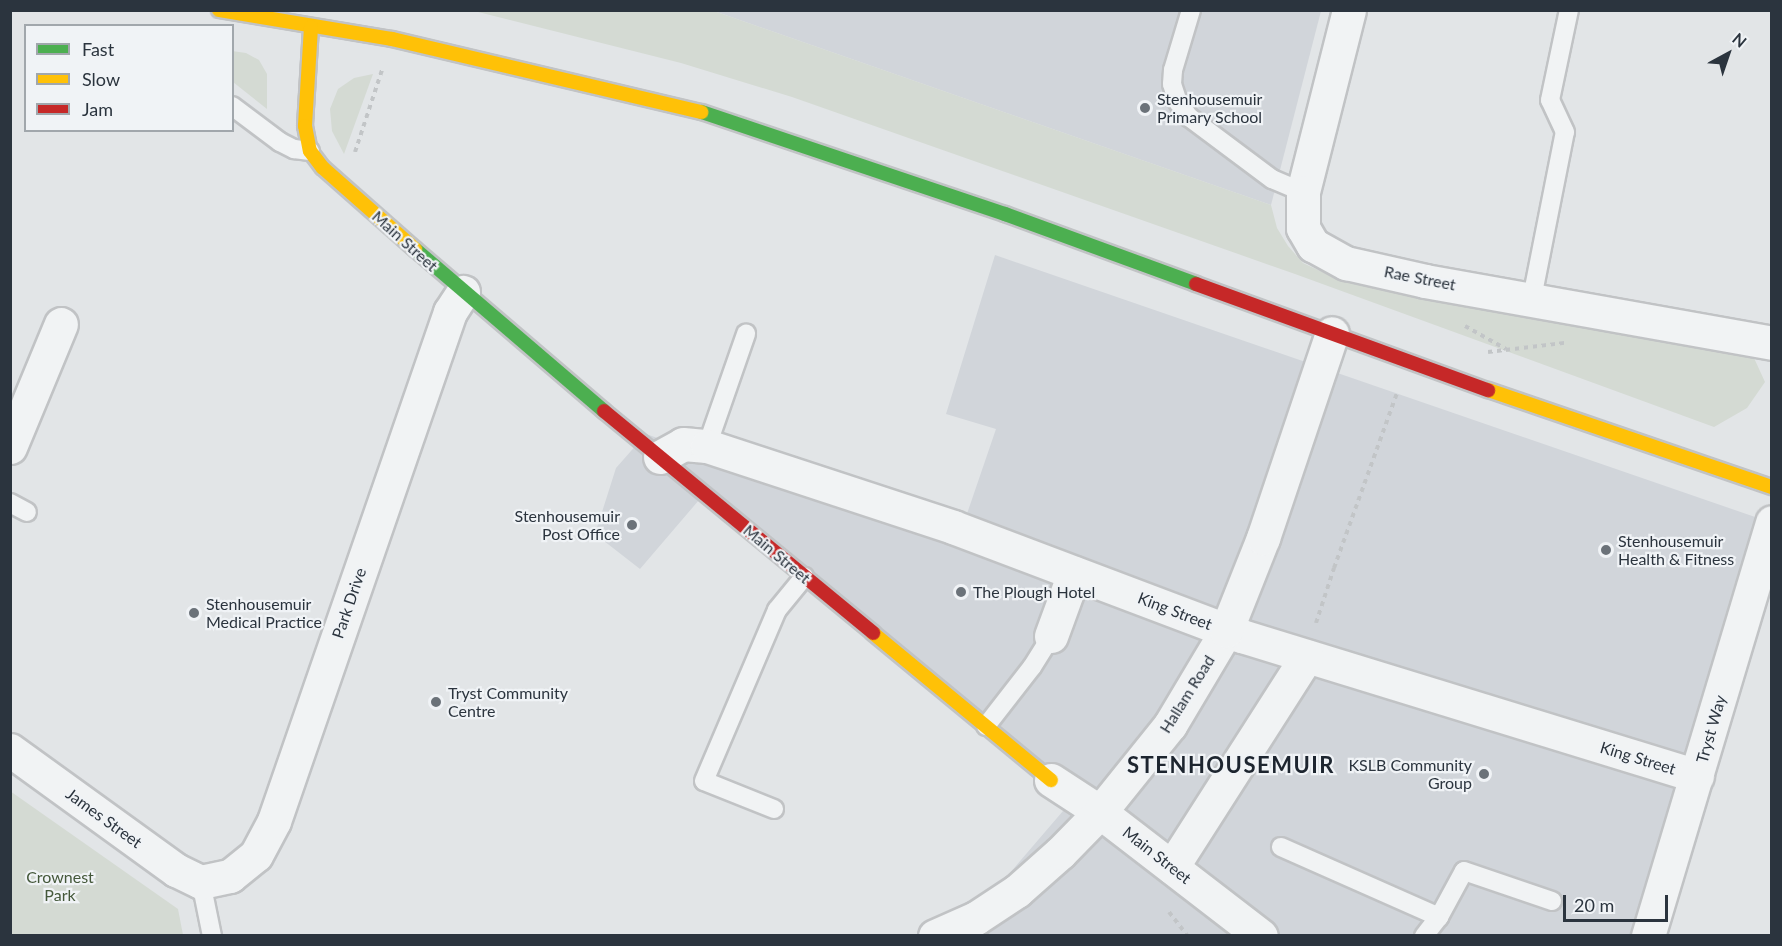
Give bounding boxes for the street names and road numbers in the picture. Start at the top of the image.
street label: Main Street [368,207,442,275]
street label: Rae Street [1383,262,1457,294]
street label: Main Street [740,520,814,588]
street label: Park Drive [328,565,370,641]
street label: King Street [1135,588,1215,634]
street label: Hallam Road [1155,652,1219,736]
street label: Tryst Way [1692,693,1730,765]
street label: King Street [1598,737,1678,779]
street label: James Street [62,784,146,852]
street label: Main Street [1119,822,1195,888]

